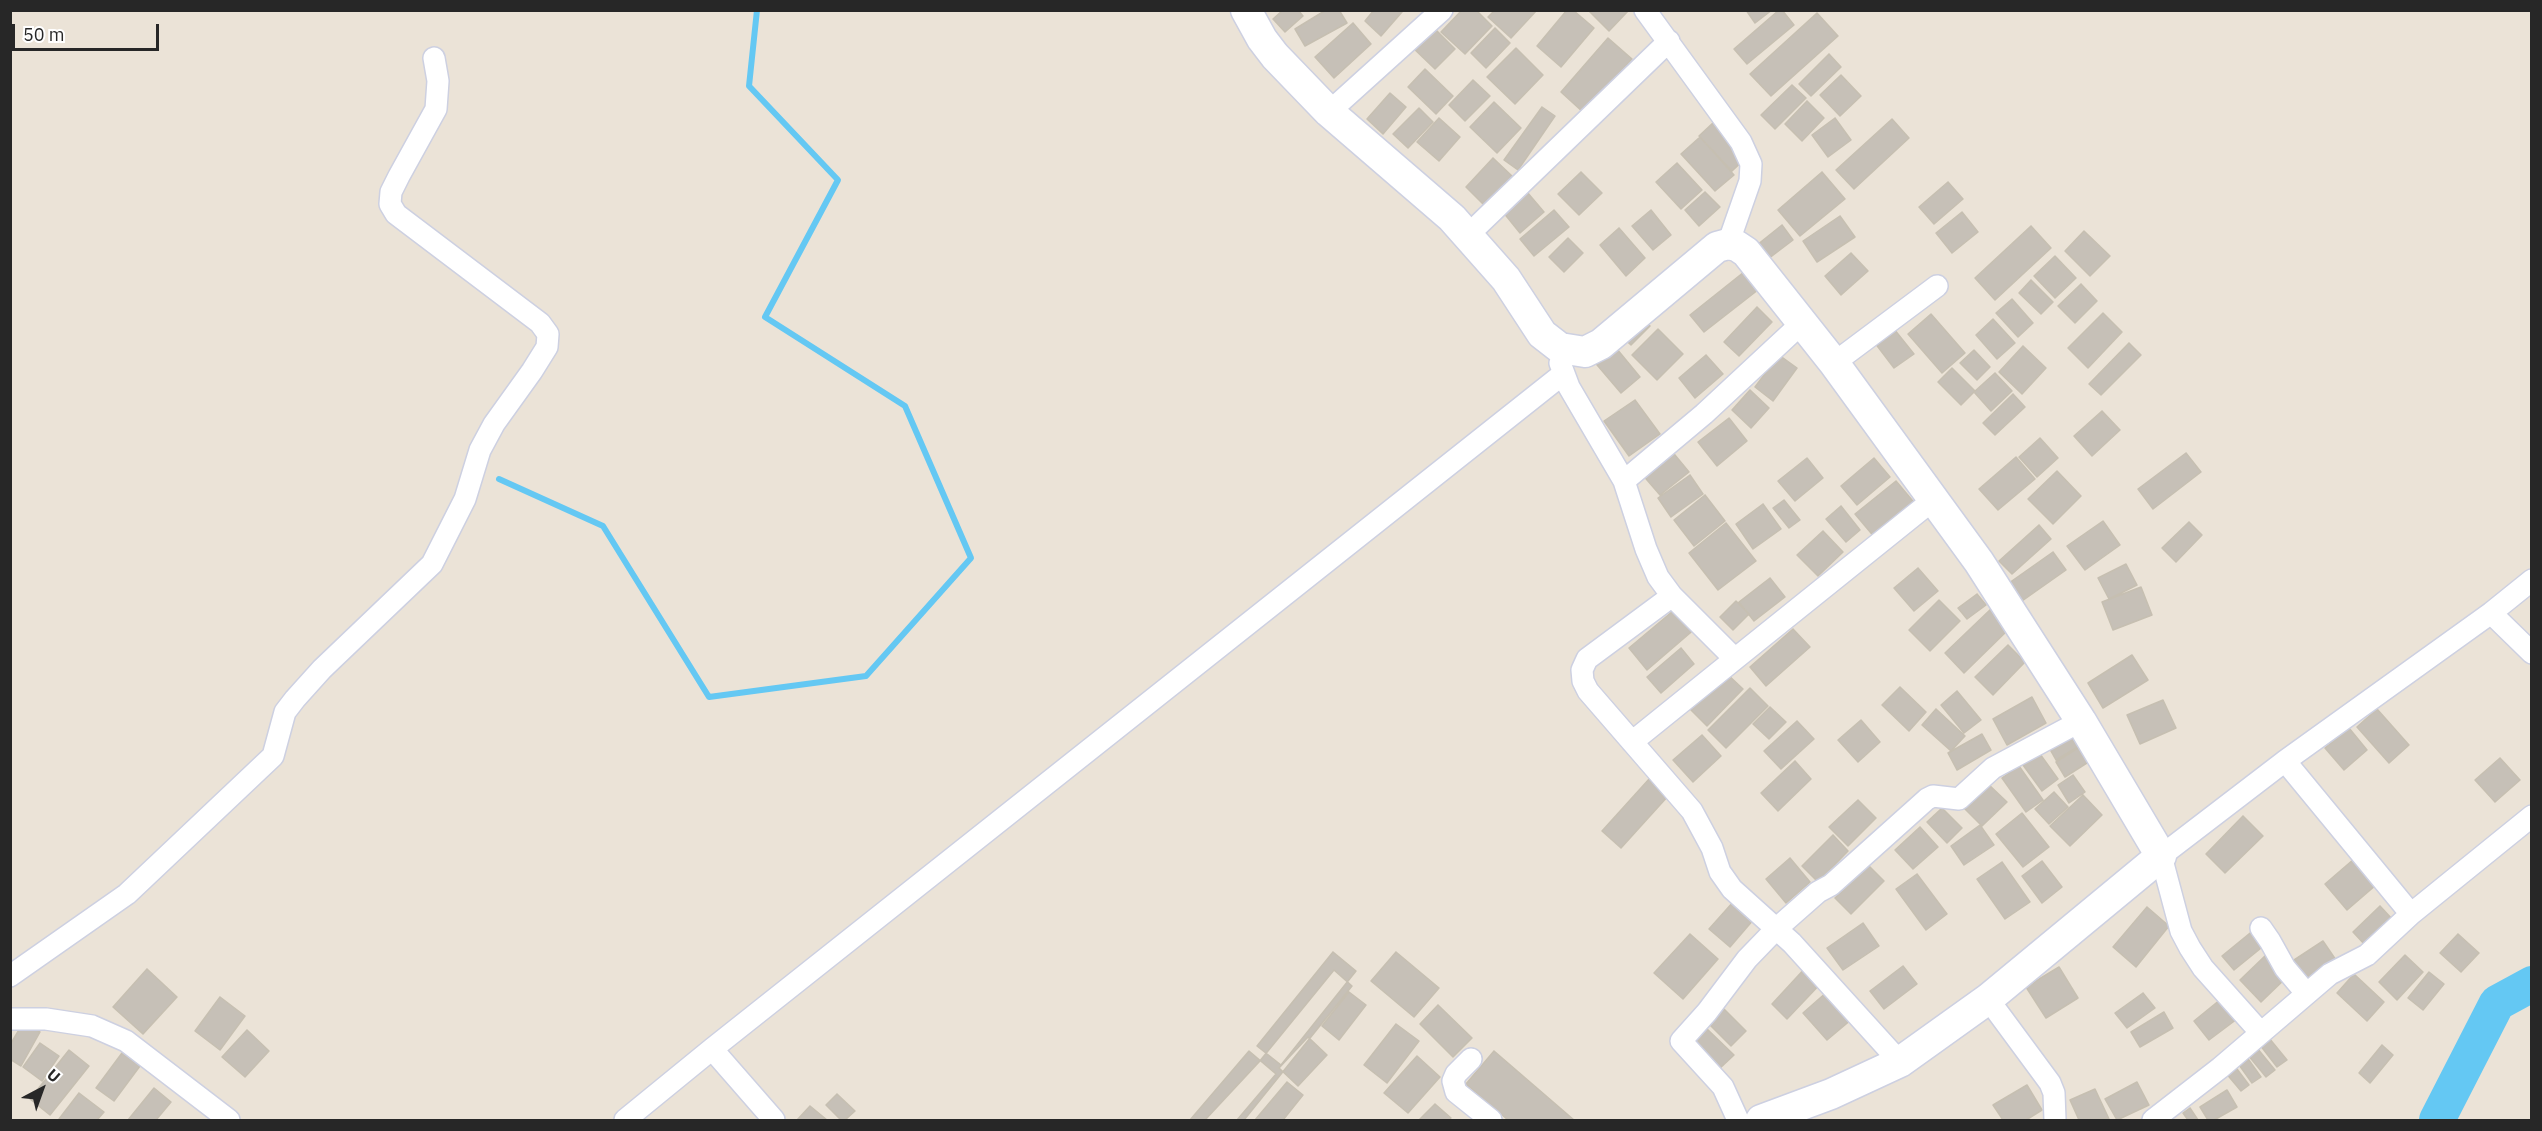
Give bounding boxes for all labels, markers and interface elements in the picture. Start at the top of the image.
scale bar [15,12,162,50]
text: 50 m [23,23,65,46]
north arrow [12,1059,72,1119]
text: U [43,1064,65,1087]

